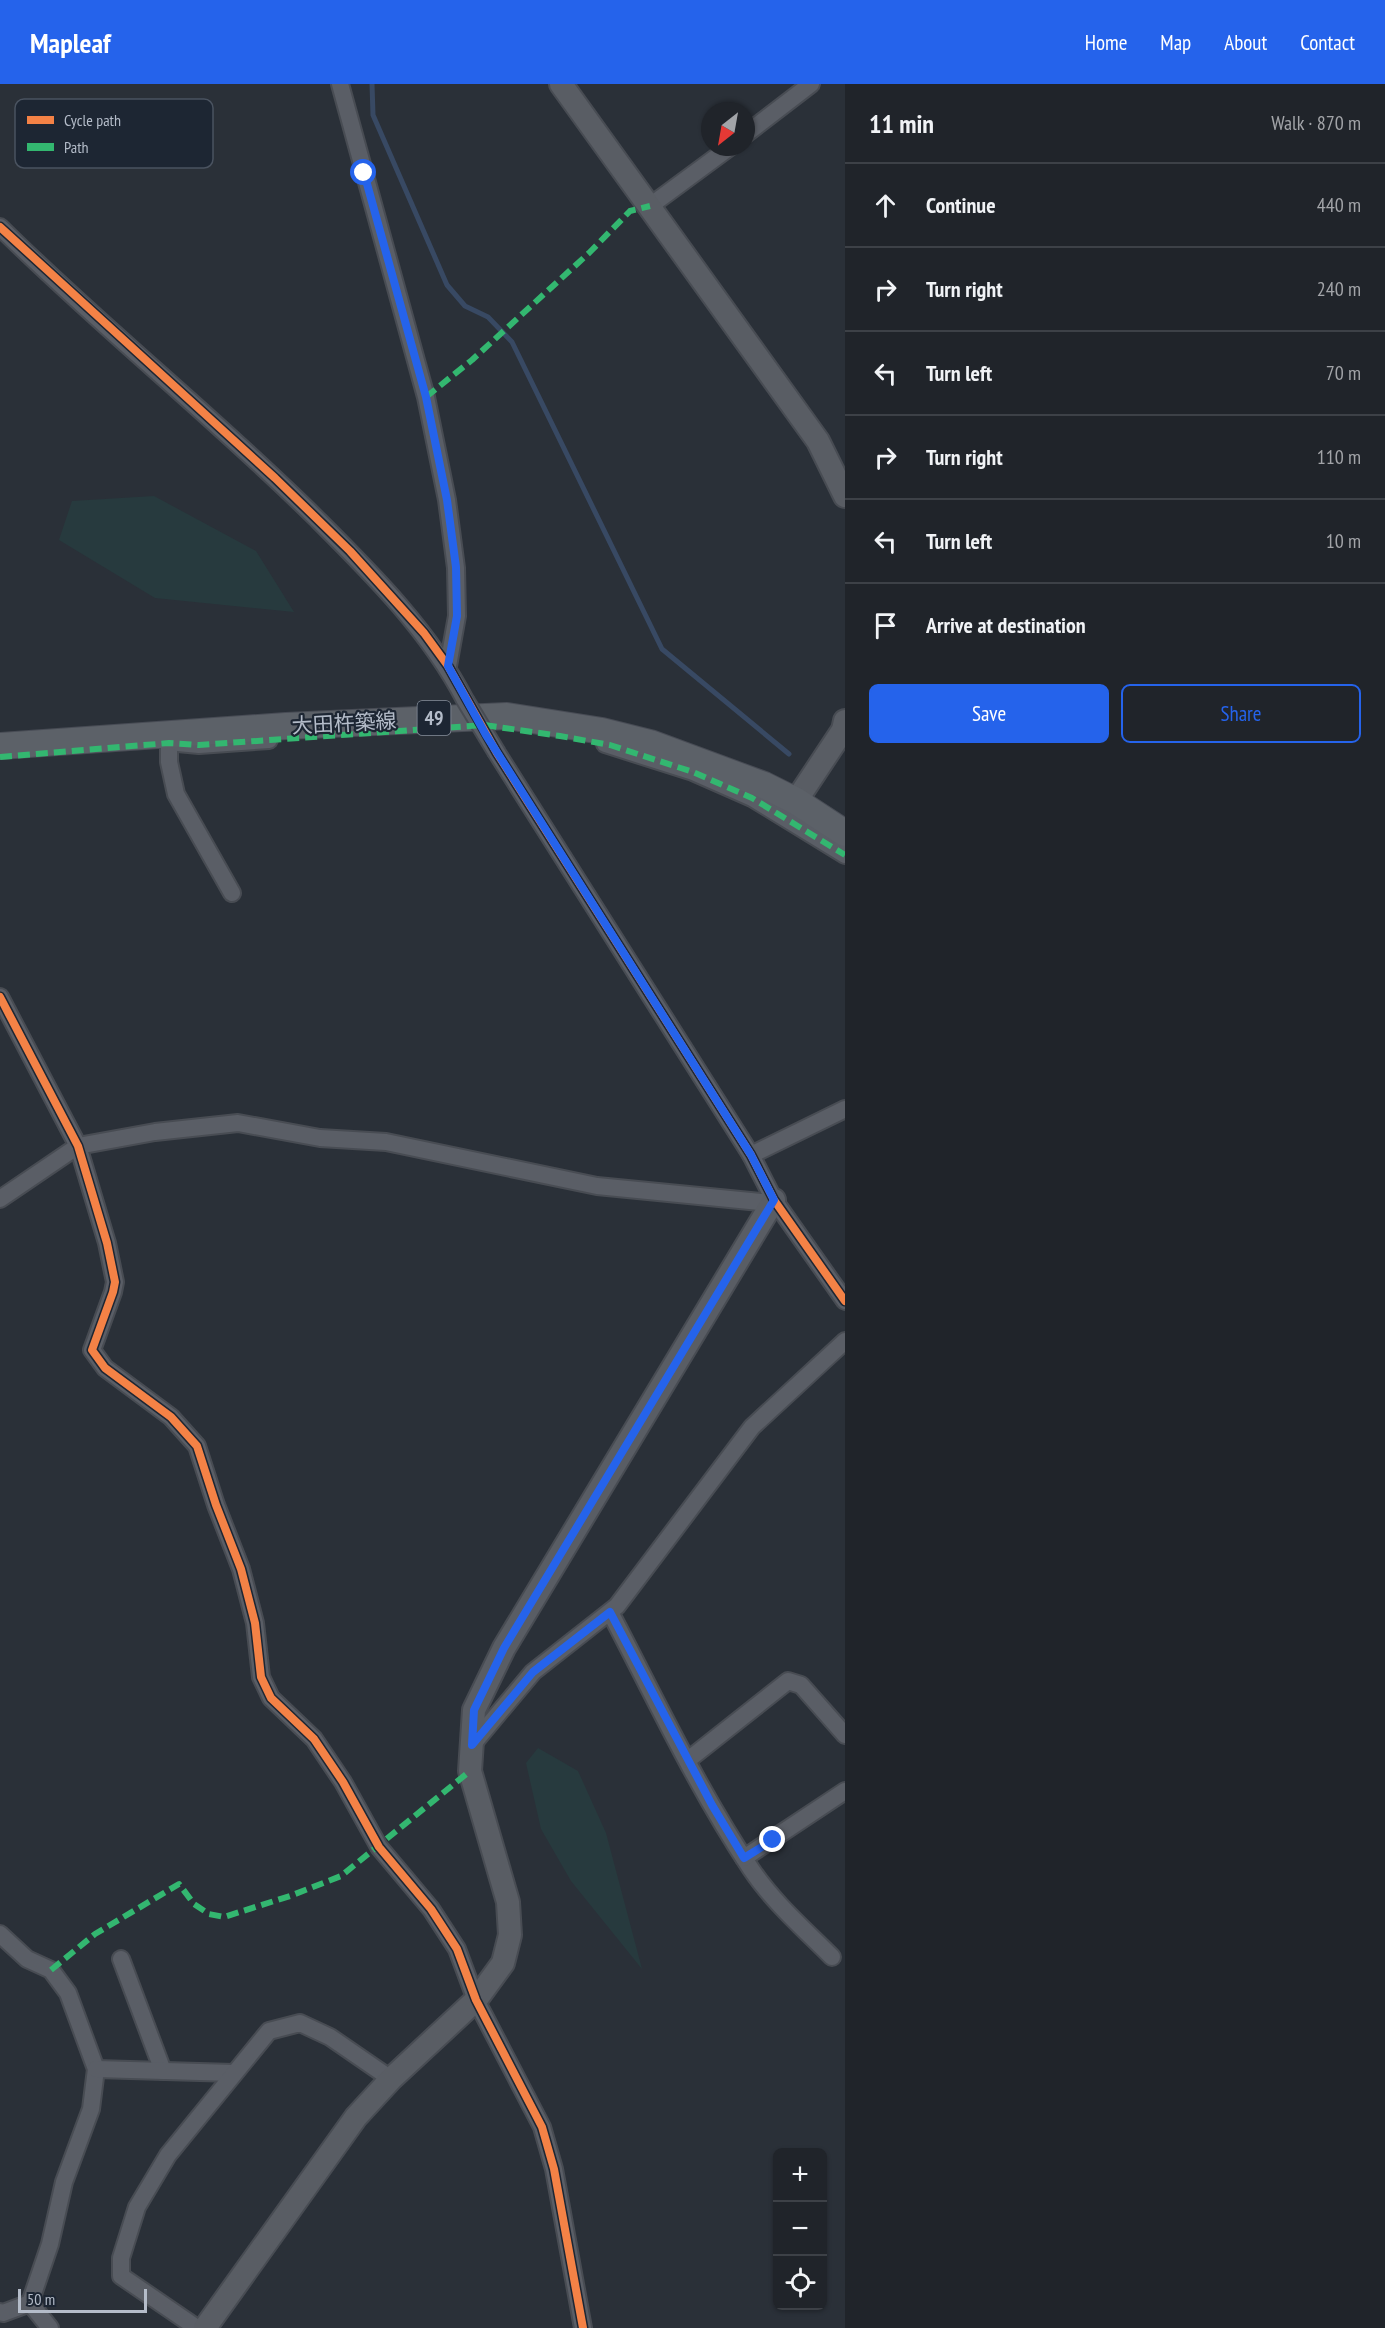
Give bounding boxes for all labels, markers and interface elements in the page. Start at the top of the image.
text: Mapleaf [30,24,111,61]
text: Home [1085,29,1127,56]
text: Map [1160,29,1191,56]
text: About [1224,29,1267,56]
text: Contact [1300,29,1355,56]
legend [15,99,213,168]
north arrow [701,102,755,156]
text: 11 min [869,107,934,140]
text: Cycle path [64,110,121,130]
text: Walk · 870 m [1271,110,1361,136]
text: Path [64,137,89,157]
route start [350,159,376,185]
icon: ahead [869,189,902,222]
text: Continue [926,191,996,219]
text: 440 m [1317,192,1361,218]
icon: right [869,273,902,306]
text: Turn right [926,275,1003,303]
text: 240 m [1317,276,1361,302]
icon: left [869,357,902,390]
text: Turn left [926,359,992,387]
text: 70 m [1326,360,1361,386]
icon: right [869,441,902,474]
text: Turn right [926,443,1003,471]
text: 110 m [1317,444,1361,470]
icon: left [869,525,902,558]
text: Turn left [926,527,992,555]
text: 10 m [1326,528,1361,554]
icon: arrive [869,609,902,642]
text: Arrive at destination [926,611,1086,639]
button: Save [869,684,1109,743]
button: Share [1121,684,1361,743]
road number: 49 [418,701,450,735]
street label: 大田杵築線 [291,707,397,739]
route end [759,1826,785,1852]
map controls [773,2148,827,2310]
button: + [773,2148,827,2202]
button: − [773,2202,827,2256]
button: locate [773,2256,827,2310]
scale bar [18,2286,147,2314]
text: 50 m [27,2289,55,2309]

